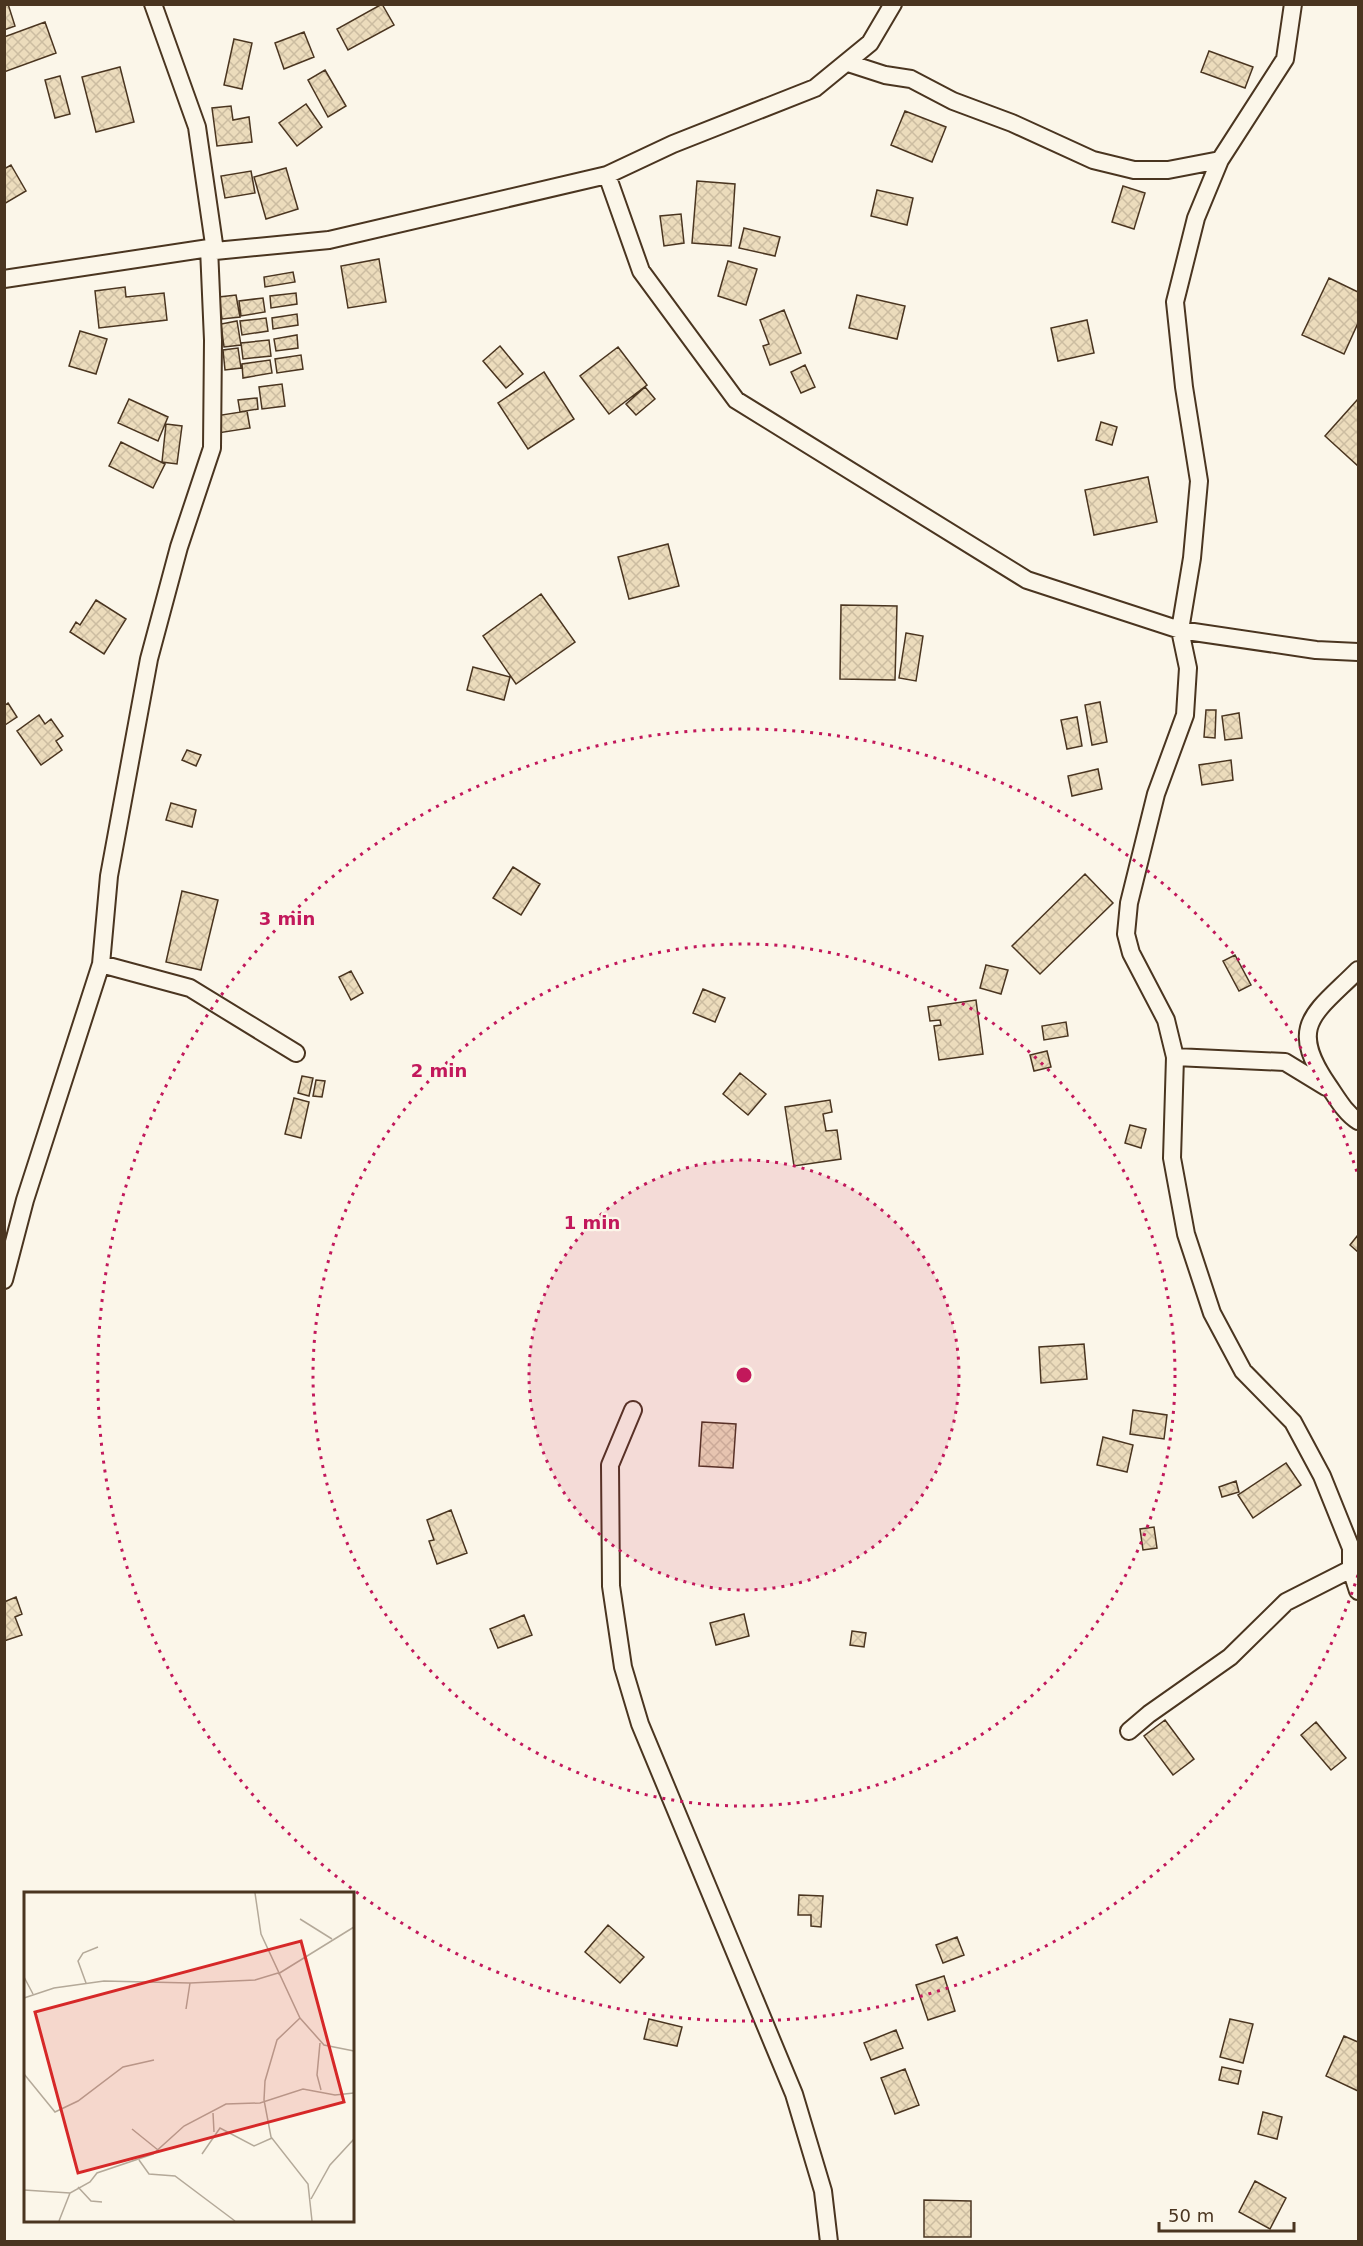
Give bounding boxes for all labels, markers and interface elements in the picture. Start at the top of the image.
text: 3 min [259,908,315,929]
text: 2 min [411,1060,467,1081]
text: 1 min [564,1212,620,1233]
centre of rings [734,1365,754,1385]
inset map [24,1892,354,2222]
scale bar [1159,2195,1294,2233]
text: 50 m [1168,2205,1214,2226]

